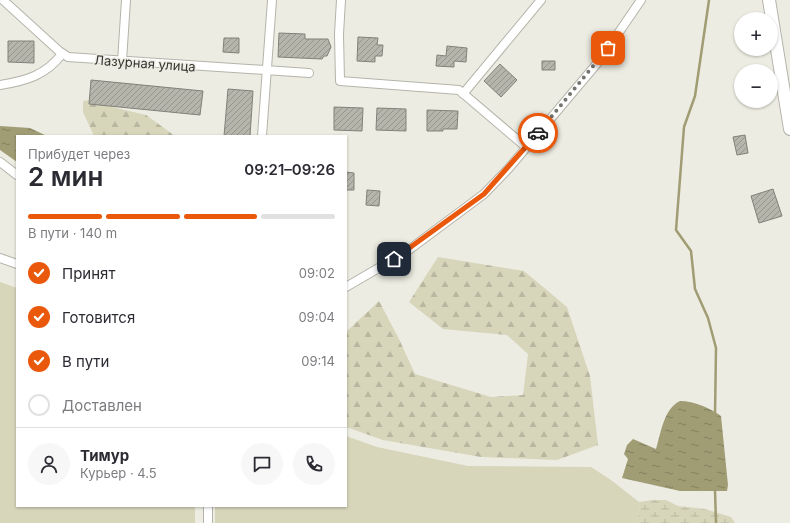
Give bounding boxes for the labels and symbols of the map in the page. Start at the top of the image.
pin [591,31,625,65]
street label: Лазурная улица [94,51,196,75]
courier [518,113,558,153]
pin [377,242,411,276]

